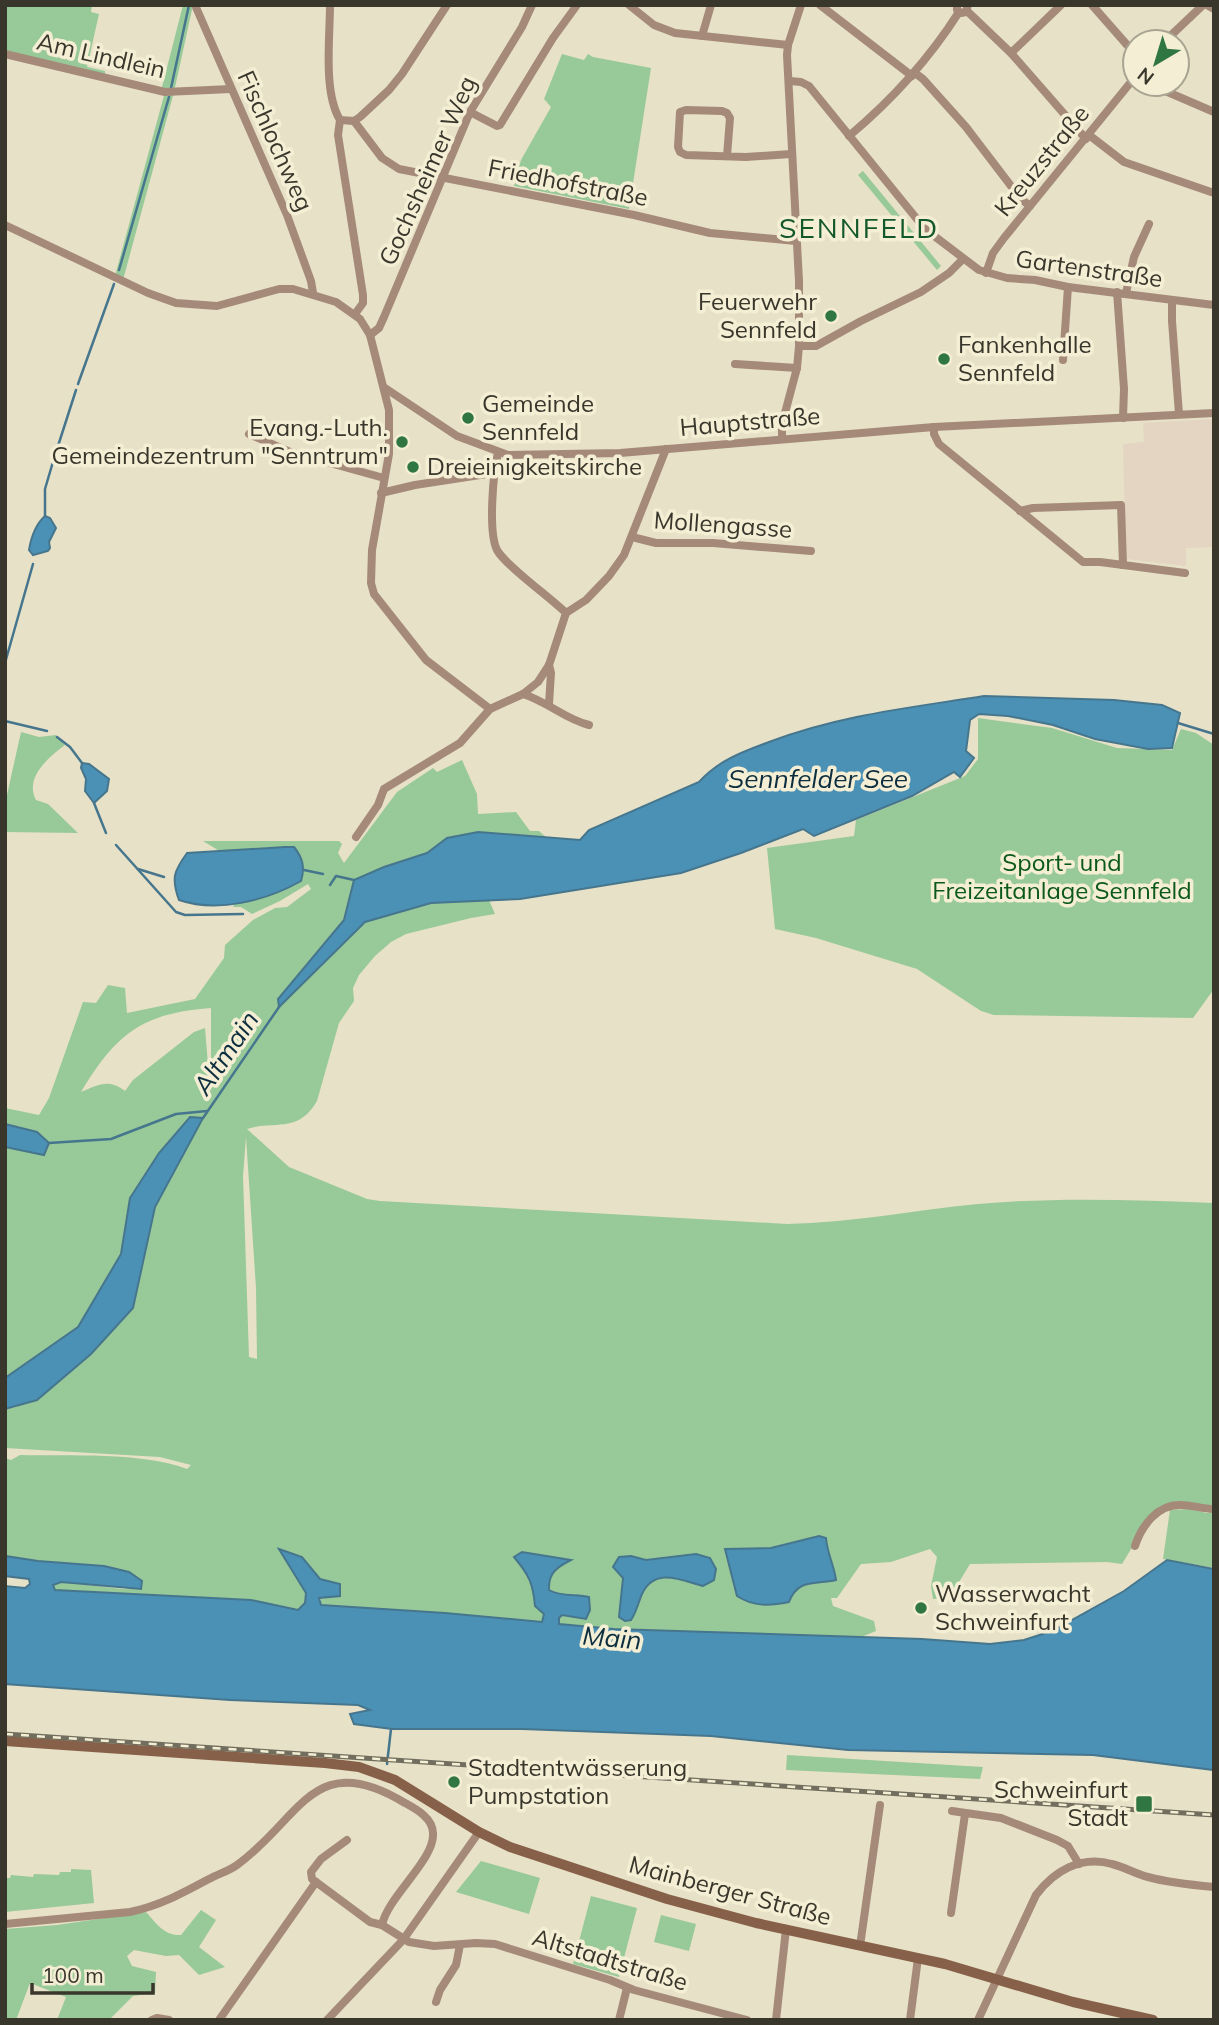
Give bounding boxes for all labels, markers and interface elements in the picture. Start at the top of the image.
street label: Am Lindlein [34,26,168,84]
north arrow [1121,28,1191,98]
text: N [1132,63,1159,90]
street label: Fischlochweg [232,66,320,215]
street label: Gochsheimer Weg [372,71,482,270]
street label: Kreuzstraße [987,99,1095,222]
street label: Friedhofstraße [486,152,651,212]
district label: SENNFELD [779,210,939,245]
street label: Gartenstraße [1014,243,1165,293]
place label: Feuerwehr Sennfeld [698,286,817,344]
marker: Feuerwehr Sennfeld [823,308,839,324]
place label: Fankenhalle Sennfeld [958,329,1092,387]
marker: Fankenhalle Sennfeld [936,351,952,367]
place label: Gemeinde Sennfeld [482,388,594,446]
street label: Hauptstraße [678,400,821,442]
marker: Gemeinde Sennfeld [460,410,476,426]
place label: Evang.-Luth. Gemeindezentrum "Senntrum" [51,412,388,470]
marker: Evang.-Luth. Gemeindezentrum "Senntrum" [394,434,410,450]
place label: Dreieinigkeitskirche [427,451,642,481]
marker: Dreieinigkeitskirche [405,459,421,475]
street label: Mollengasse [653,504,793,544]
water label: Sennfelder See [728,762,908,795]
park label: Sport- und Freizeitanlage Sennfeld [932,847,1192,905]
water label: Altmain [185,1004,266,1102]
place label: Wasserwacht Schweinfurt [935,1578,1090,1636]
marker: Wasserwacht Schweinfurt [913,1600,929,1616]
water label: Main [581,1618,643,1657]
place label: Stadtentwässerung Pumpstation [468,1752,687,1810]
marker: Stadtentwässerung Pumpstation [446,1774,462,1790]
place label: Schweinfurt Stadt [994,1774,1128,1832]
marker: Schweinfurt Stadt [1134,1794,1154,1814]
street label: Mainberger Straße [626,1849,835,1931]
street label: Altstadtstraße [529,1921,691,1997]
scale bar [32,1952,152,1996]
text: 100 m [42,1962,104,1988]

